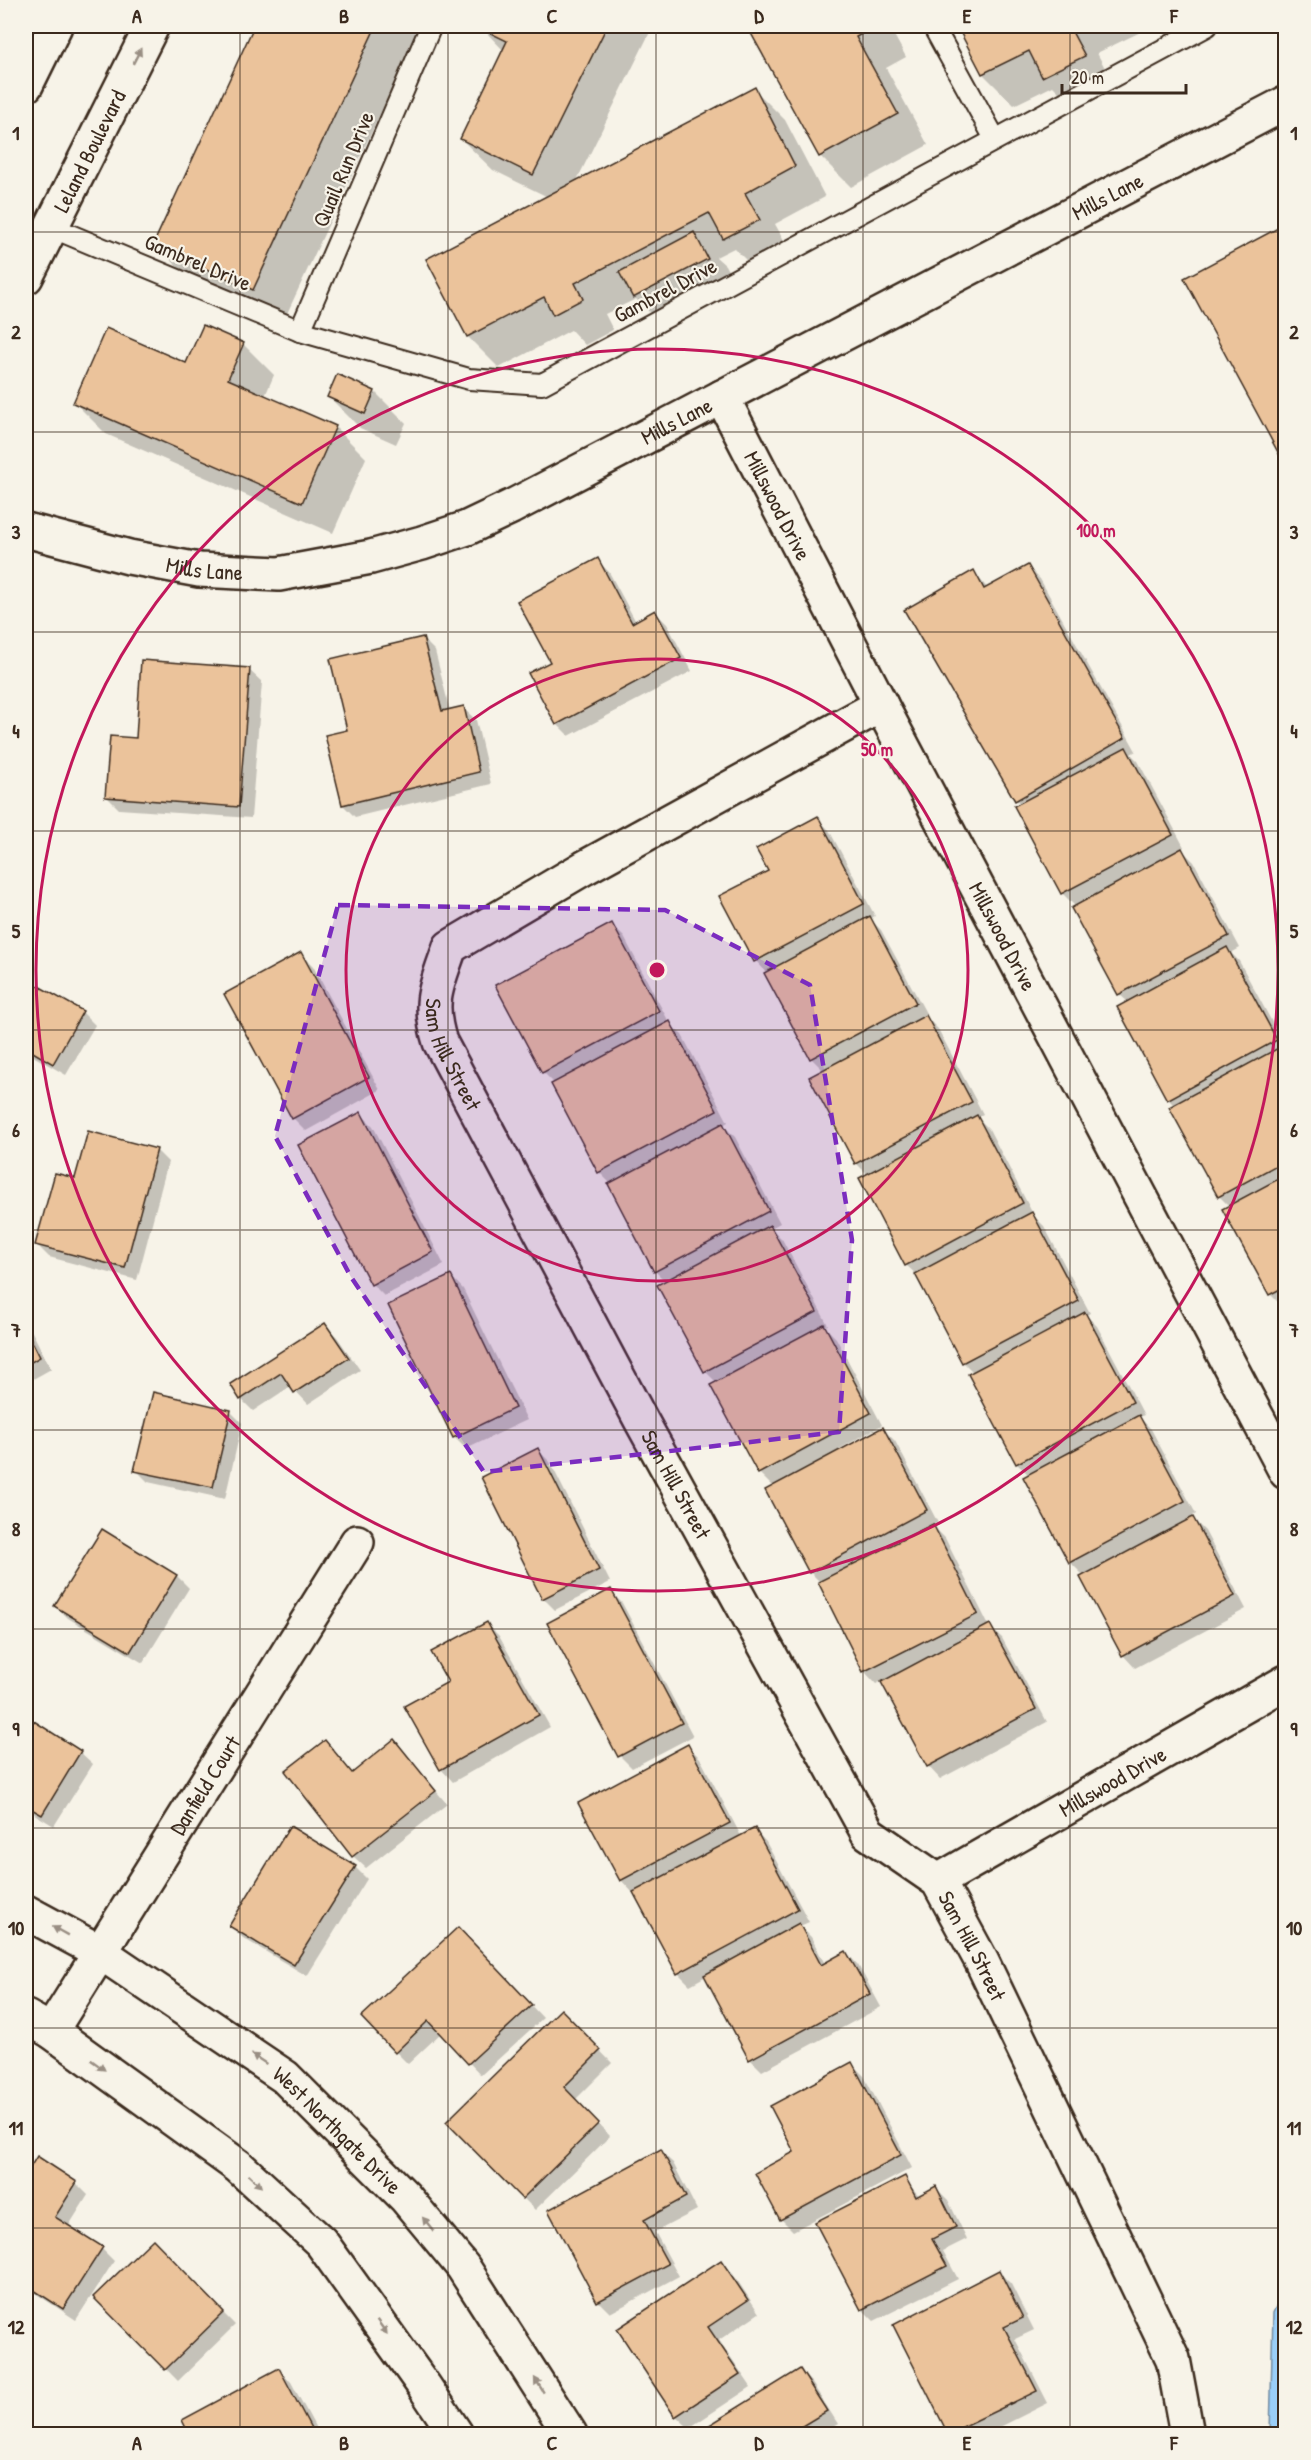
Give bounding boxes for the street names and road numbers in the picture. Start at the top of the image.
street label: Leland Boulevard [46,84,133,217]
street label: Quail Run Drive [305,106,381,231]
street label: Mills Lane [1067,165,1149,227]
street label: Gambrel Drive [140,226,256,298]
street label: Gambrel Drive [608,250,722,330]
street label: Mills Lane [636,390,718,452]
street label: Millswood Drive [737,446,819,565]
street label: Mills Lane [164,549,244,587]
street label: Millswood Drive [962,876,1044,996]
street label: Sam Hill Street [419,997,489,1116]
street label: Sam Hill Street [634,1425,719,1545]
street label: Danfield Court [162,1729,247,1841]
street label: Millswood Drive [1053,1739,1172,1824]
street label: Sam Hill Street [931,1886,1014,2006]
street label: West Northgate Drive [268,2059,409,2201]

